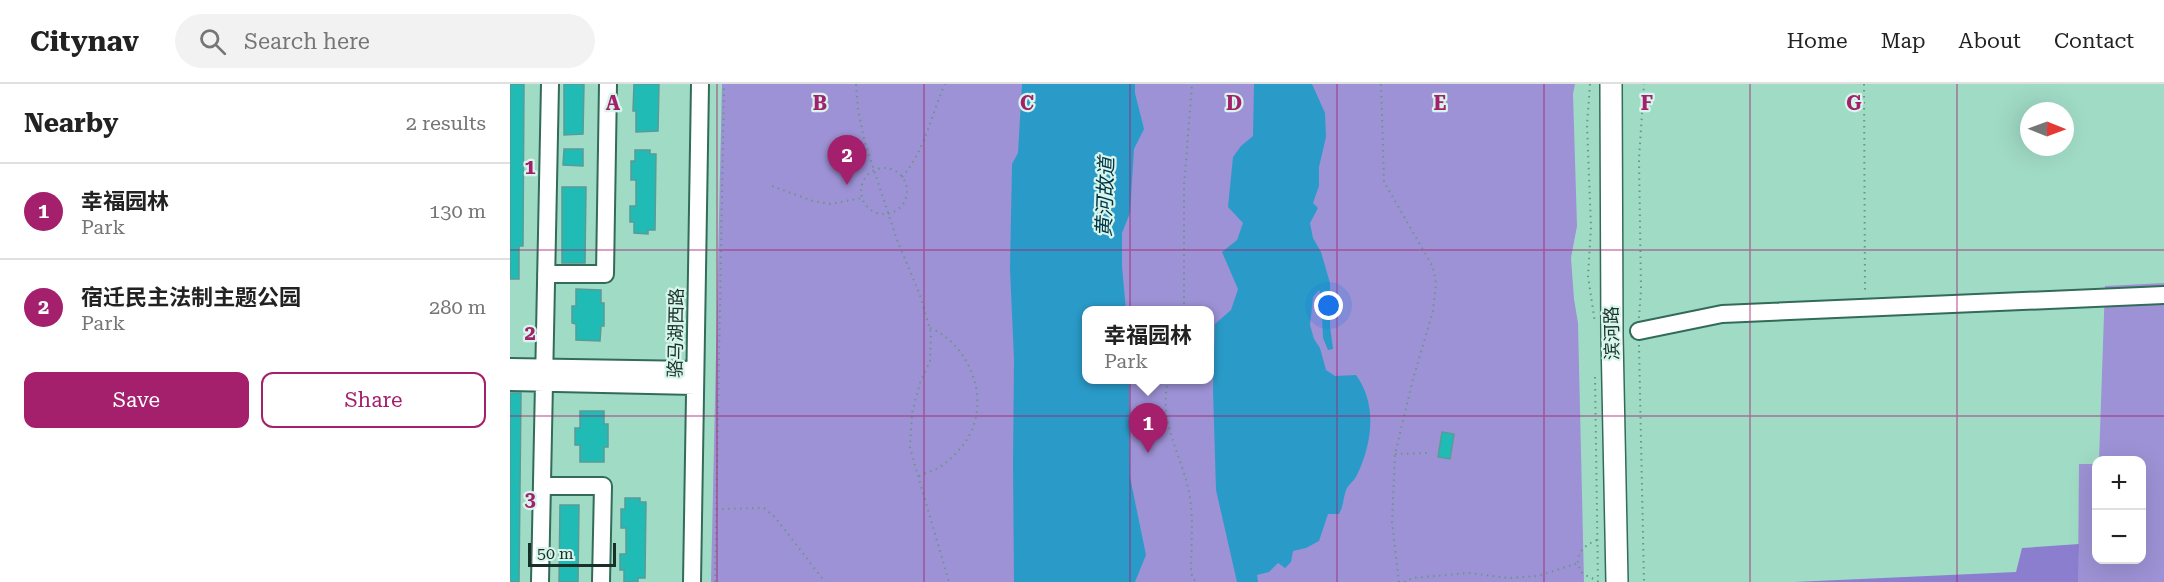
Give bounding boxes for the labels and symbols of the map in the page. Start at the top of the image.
text: A [606,91,621,115]
text: B [813,91,827,115]
text: C [1020,91,1034,115]
text: D [1226,91,1242,115]
text: E [1434,91,1447,115]
text: F [1641,91,1653,115]
text: G [1846,91,1862,115]
north arrow [2020,102,2074,156]
pin: 2 [828,135,866,185]
water label: 黄河故道 [1092,154,1118,237]
text: 1 [524,155,536,179]
street label: 骆马湖西路 [664,288,687,378]
your location [1314,291,1343,320]
street label: 滨河路 [1601,306,1622,360]
text: 2 [524,321,536,345]
pin: 1 [1128,404,1168,453]
text: 3 [524,487,536,511]
scale bar [528,540,616,568]

